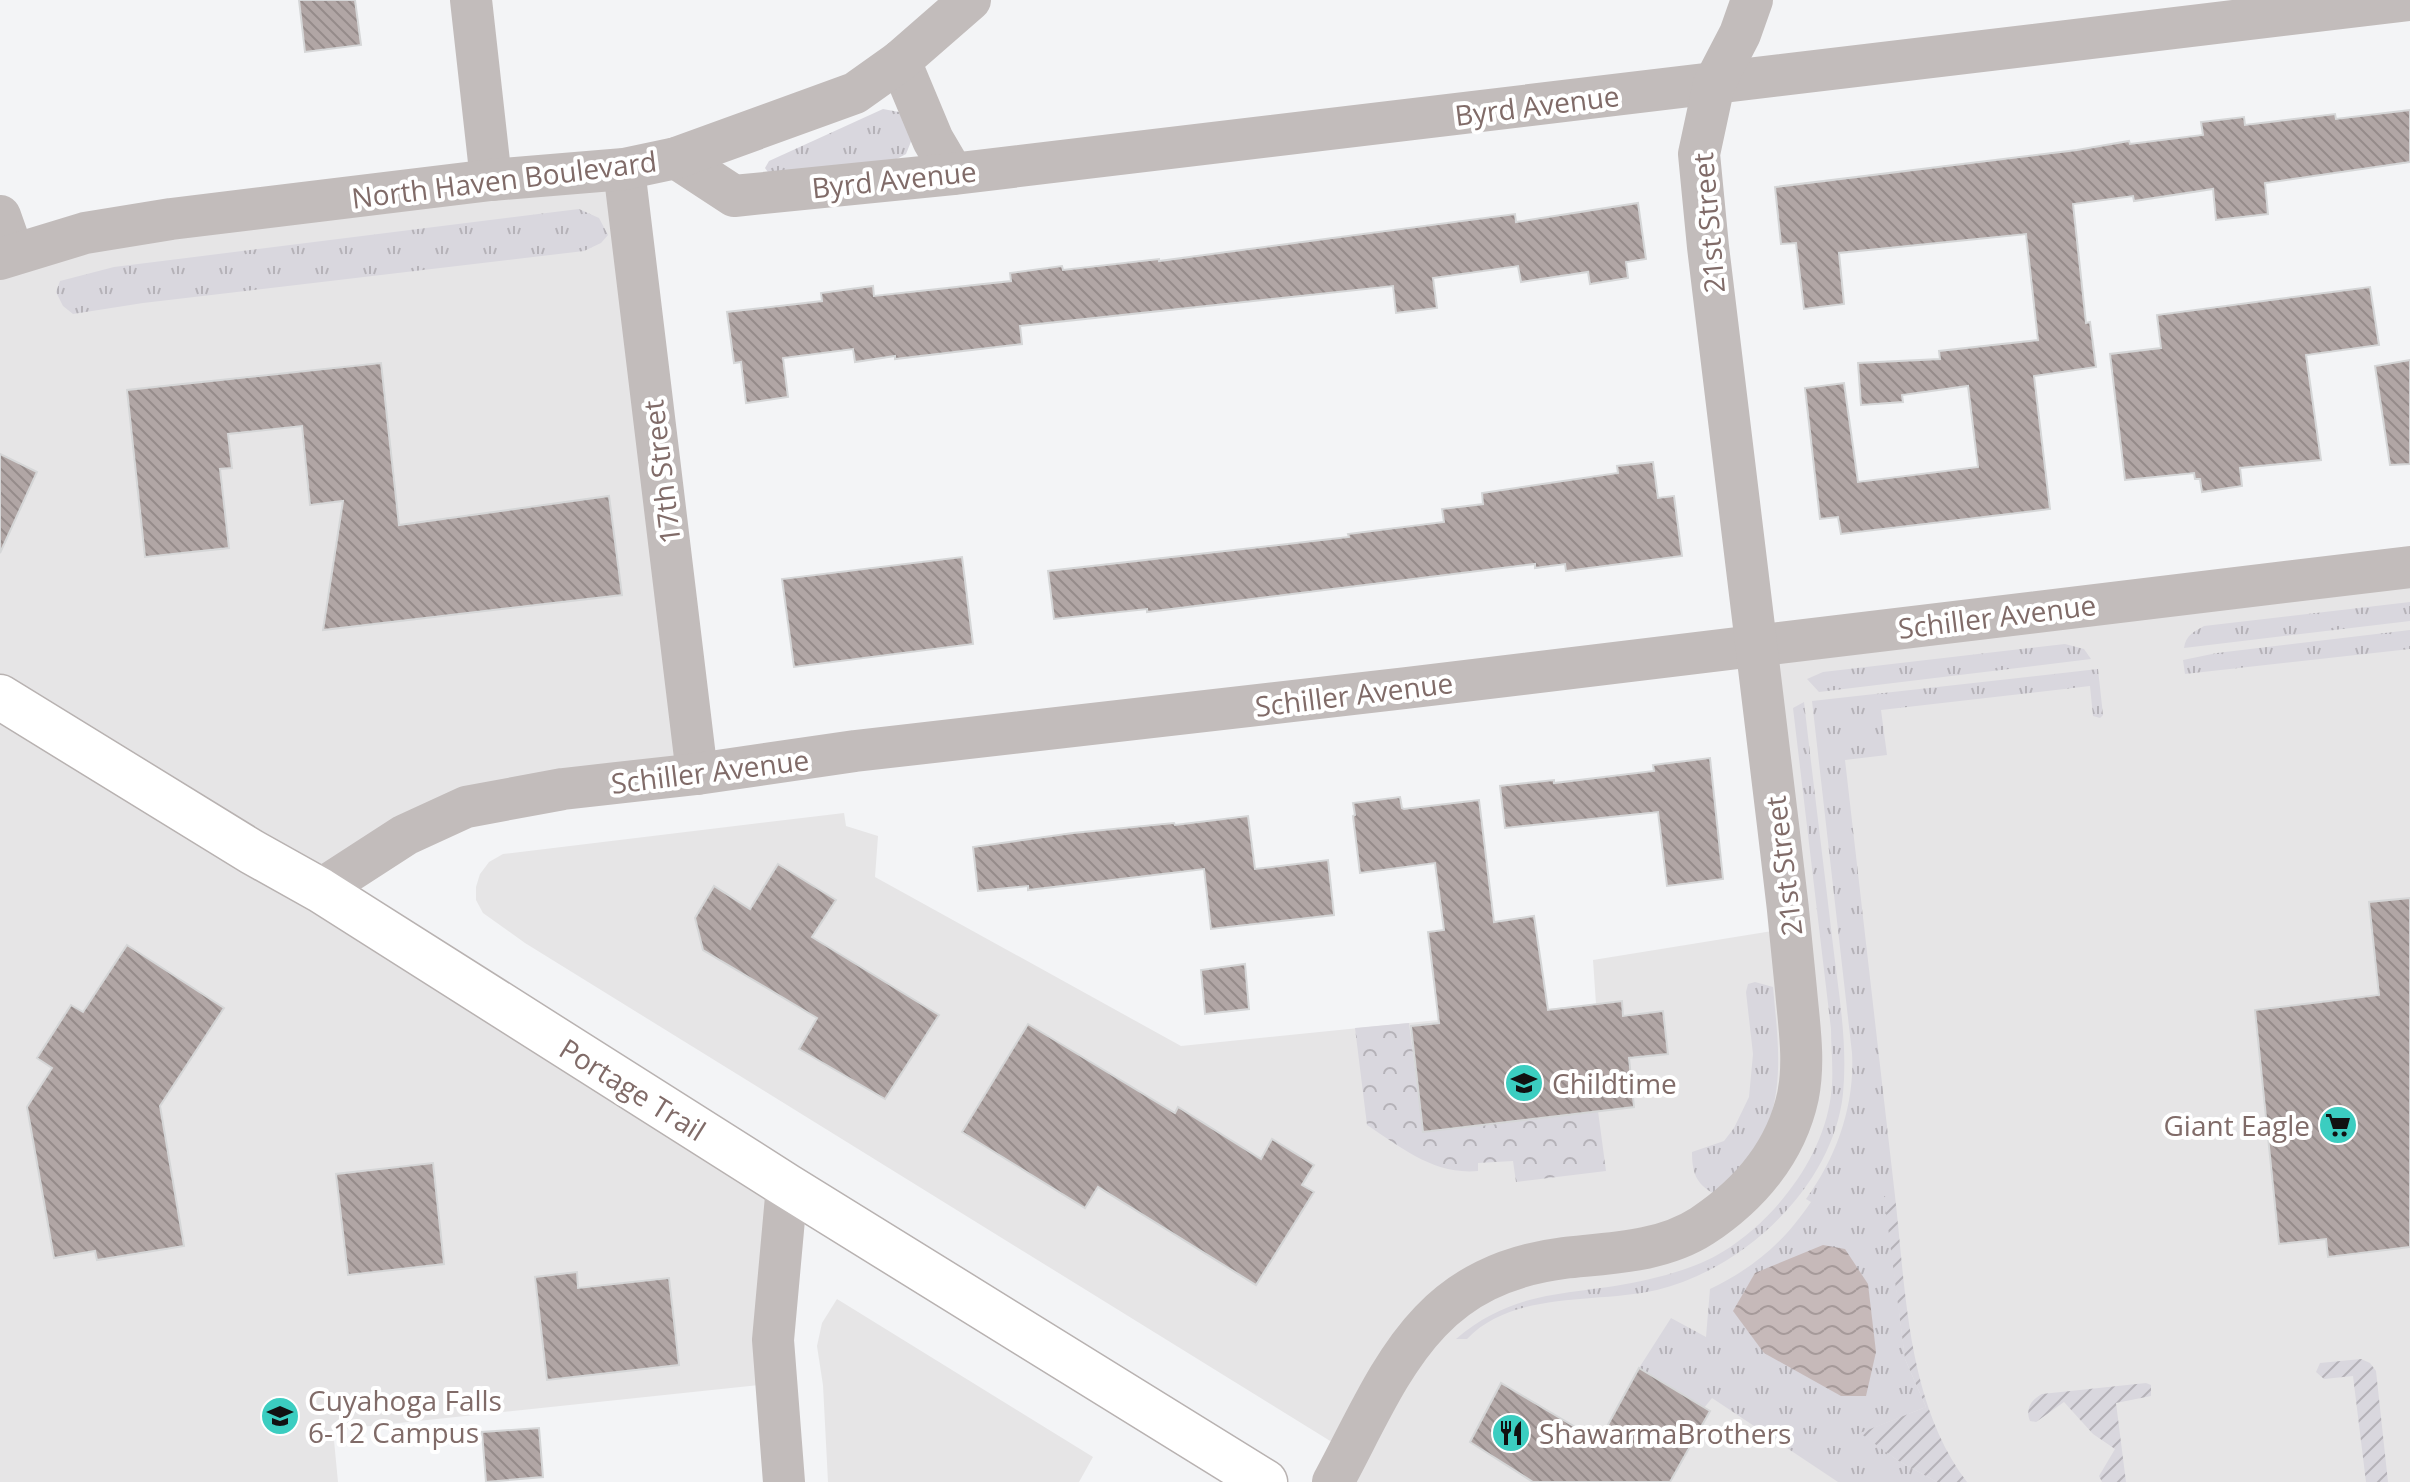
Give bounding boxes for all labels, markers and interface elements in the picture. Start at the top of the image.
street label: Byrd Avenue [1453,76,1621,134]
street label: North Haven Boulevard [349,141,659,217]
street label: Byrd Avenue [810,151,978,207]
street label: 21st Street [1683,151,1733,295]
street label: 17th Street [633,398,689,546]
street label: Schiller Avenue [1896,585,2098,647]
street label: Schiller Avenue [1253,663,1455,725]
street label: Schiller Avenue [609,740,811,802]
street label: 21st Street [1756,794,1810,938]
street label: Portage Trail [553,1029,713,1149]
school or university icon: Childtime [1503,1062,1545,1104]
place label: Childtime [1552,1064,1677,1102]
supermarket icon: Giant Eagle [2317,1104,2359,1146]
place label: Giant Eagle [2163,1106,2310,1144]
place label: Cuyahoga Falls 6-12 Campus [308,1381,502,1451]
school or university icon: Cuyahoga Falls 6-12 Campus [259,1395,301,1437]
restaurant icon: ShawarmaBrothers [1490,1412,1532,1454]
place label: ShawarmaBrothers [1539,1414,1791,1452]

